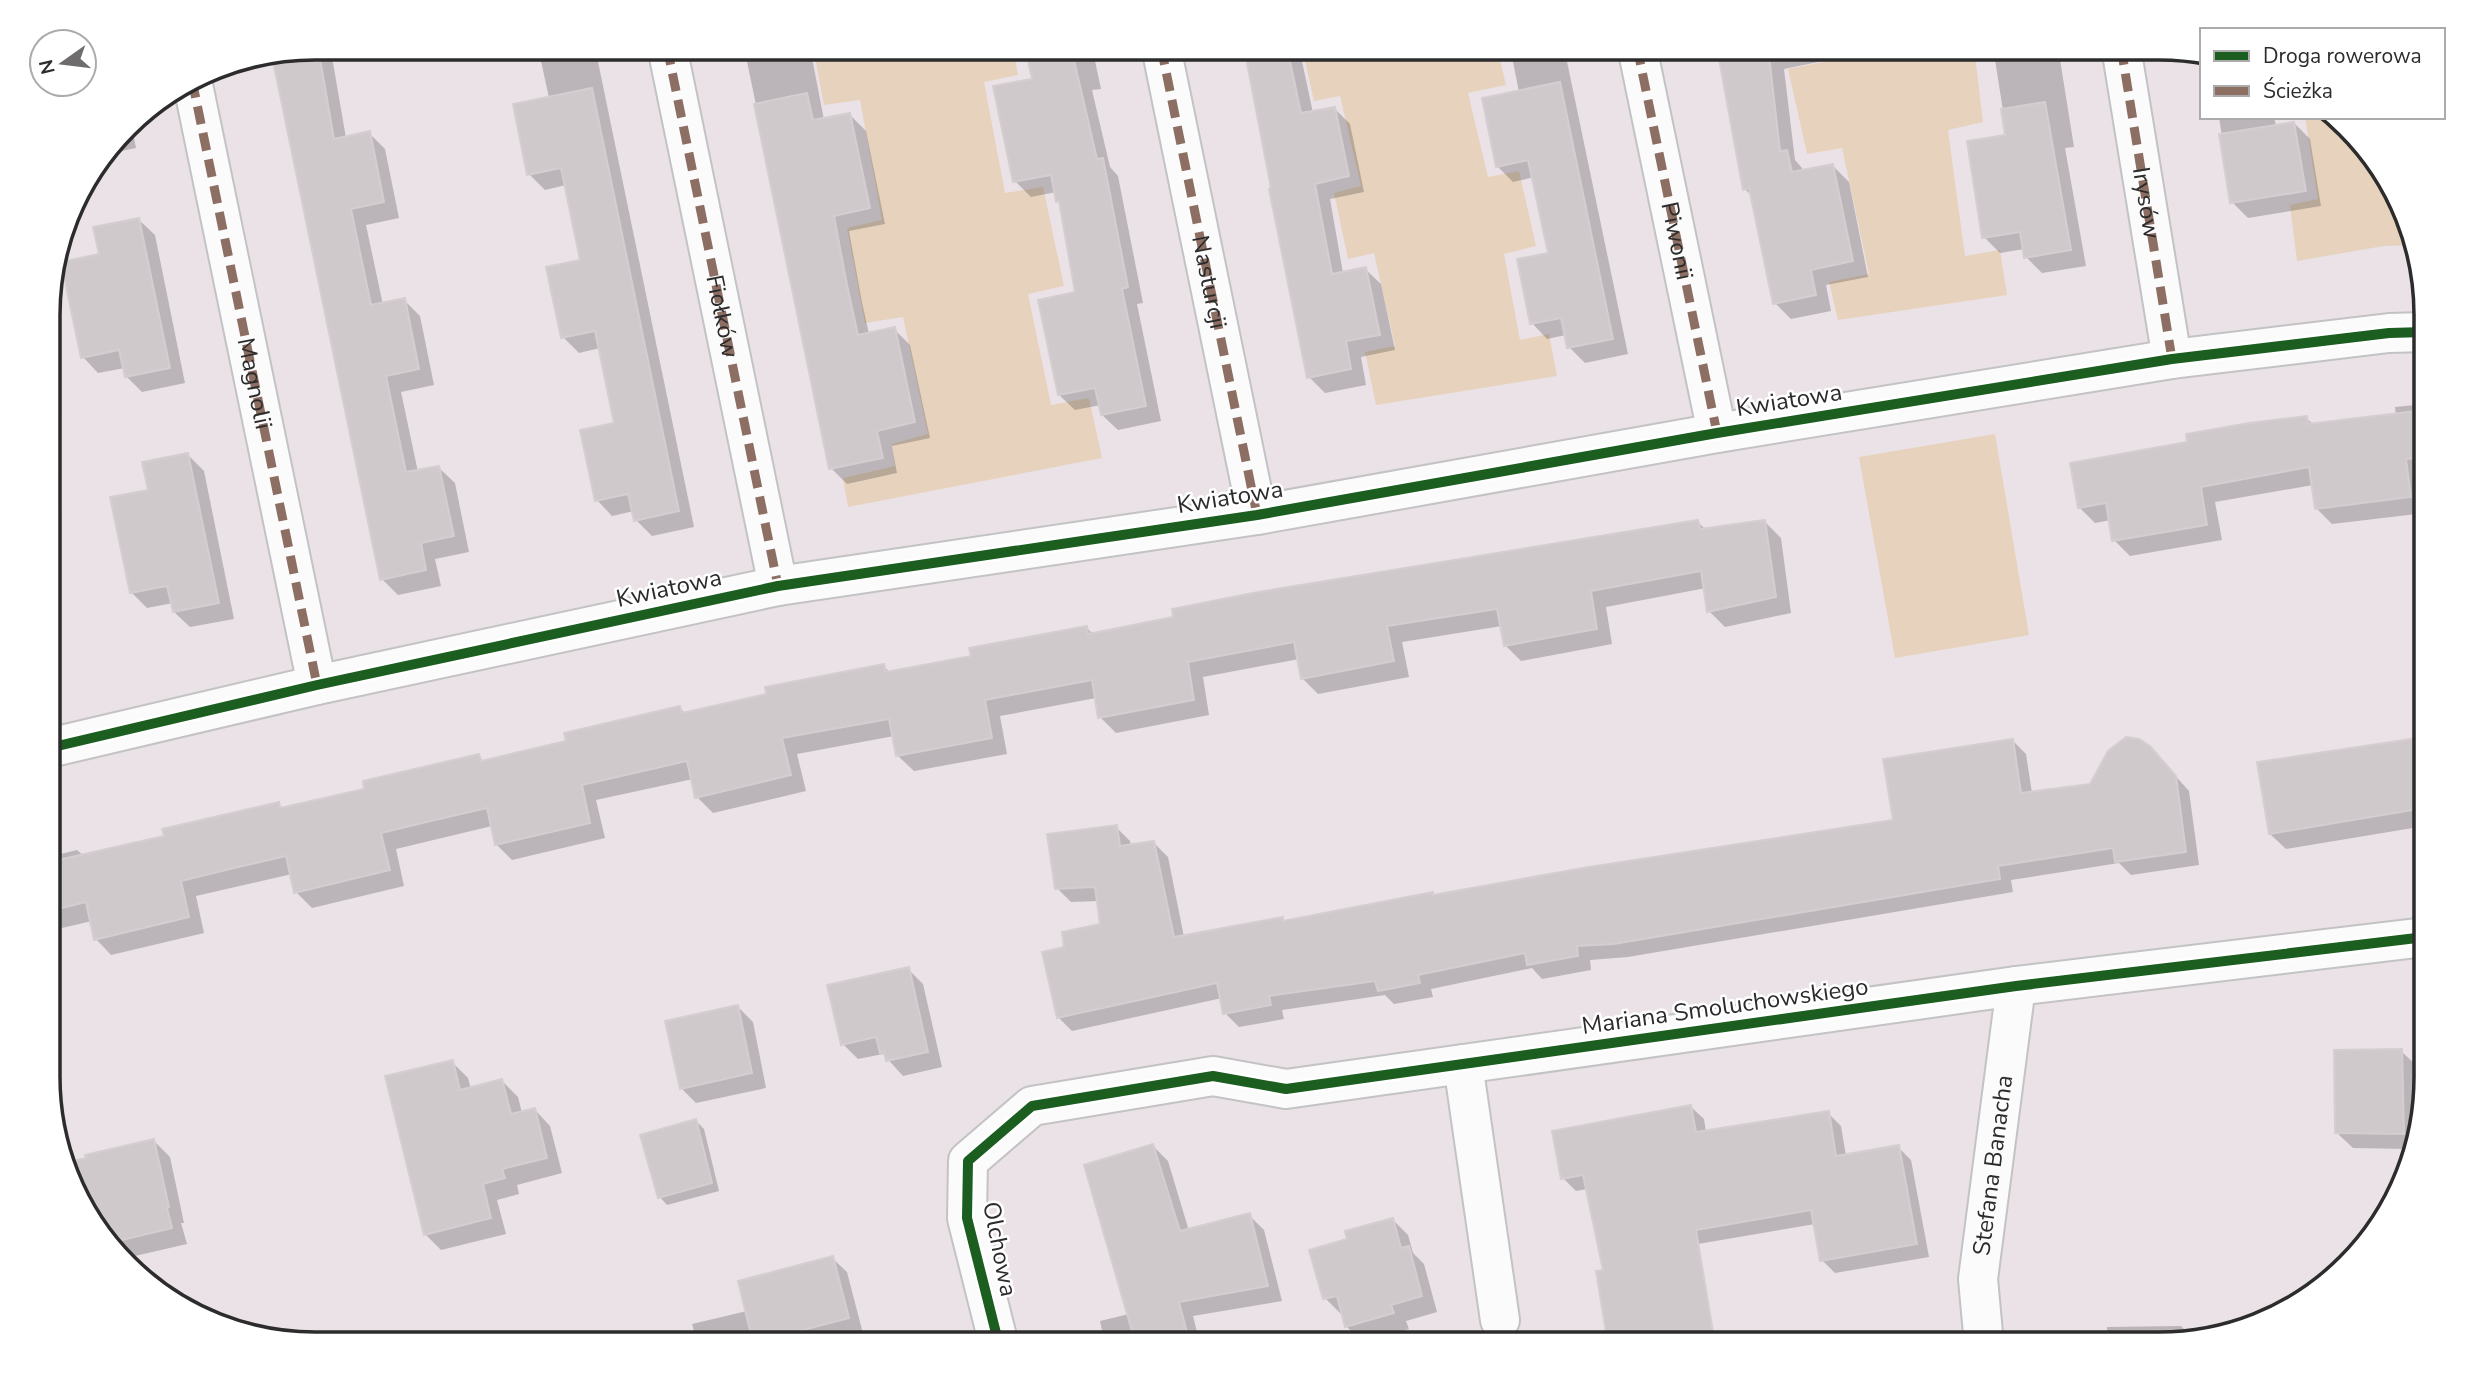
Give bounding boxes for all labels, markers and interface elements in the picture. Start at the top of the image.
north arrow [28,28,98,98]
legend [2200,28,2445,119]
text: Droga rowerowa [2263,42,2422,70]
text: N [33,57,62,77]
text: Ścieżka [2263,77,2333,105]
street label: Irysów [2125,165,2168,241]
street label: Piwonii [1654,199,1701,283]
street label: Nasturcji [1184,233,1234,332]
street label: Fiołków [698,272,747,361]
street label: Magnolii [230,335,280,432]
street label: Kwiatowa [1734,376,1844,424]
street label: Kwiatowa [1175,473,1285,521]
street label: Kwiatowa [613,561,725,615]
street label: Mariana Smoluchowskiego [1580,970,1870,1042]
street label: Stefana Banacha [1965,1073,2020,1257]
street label: Olchowa [975,1199,1025,1299]

